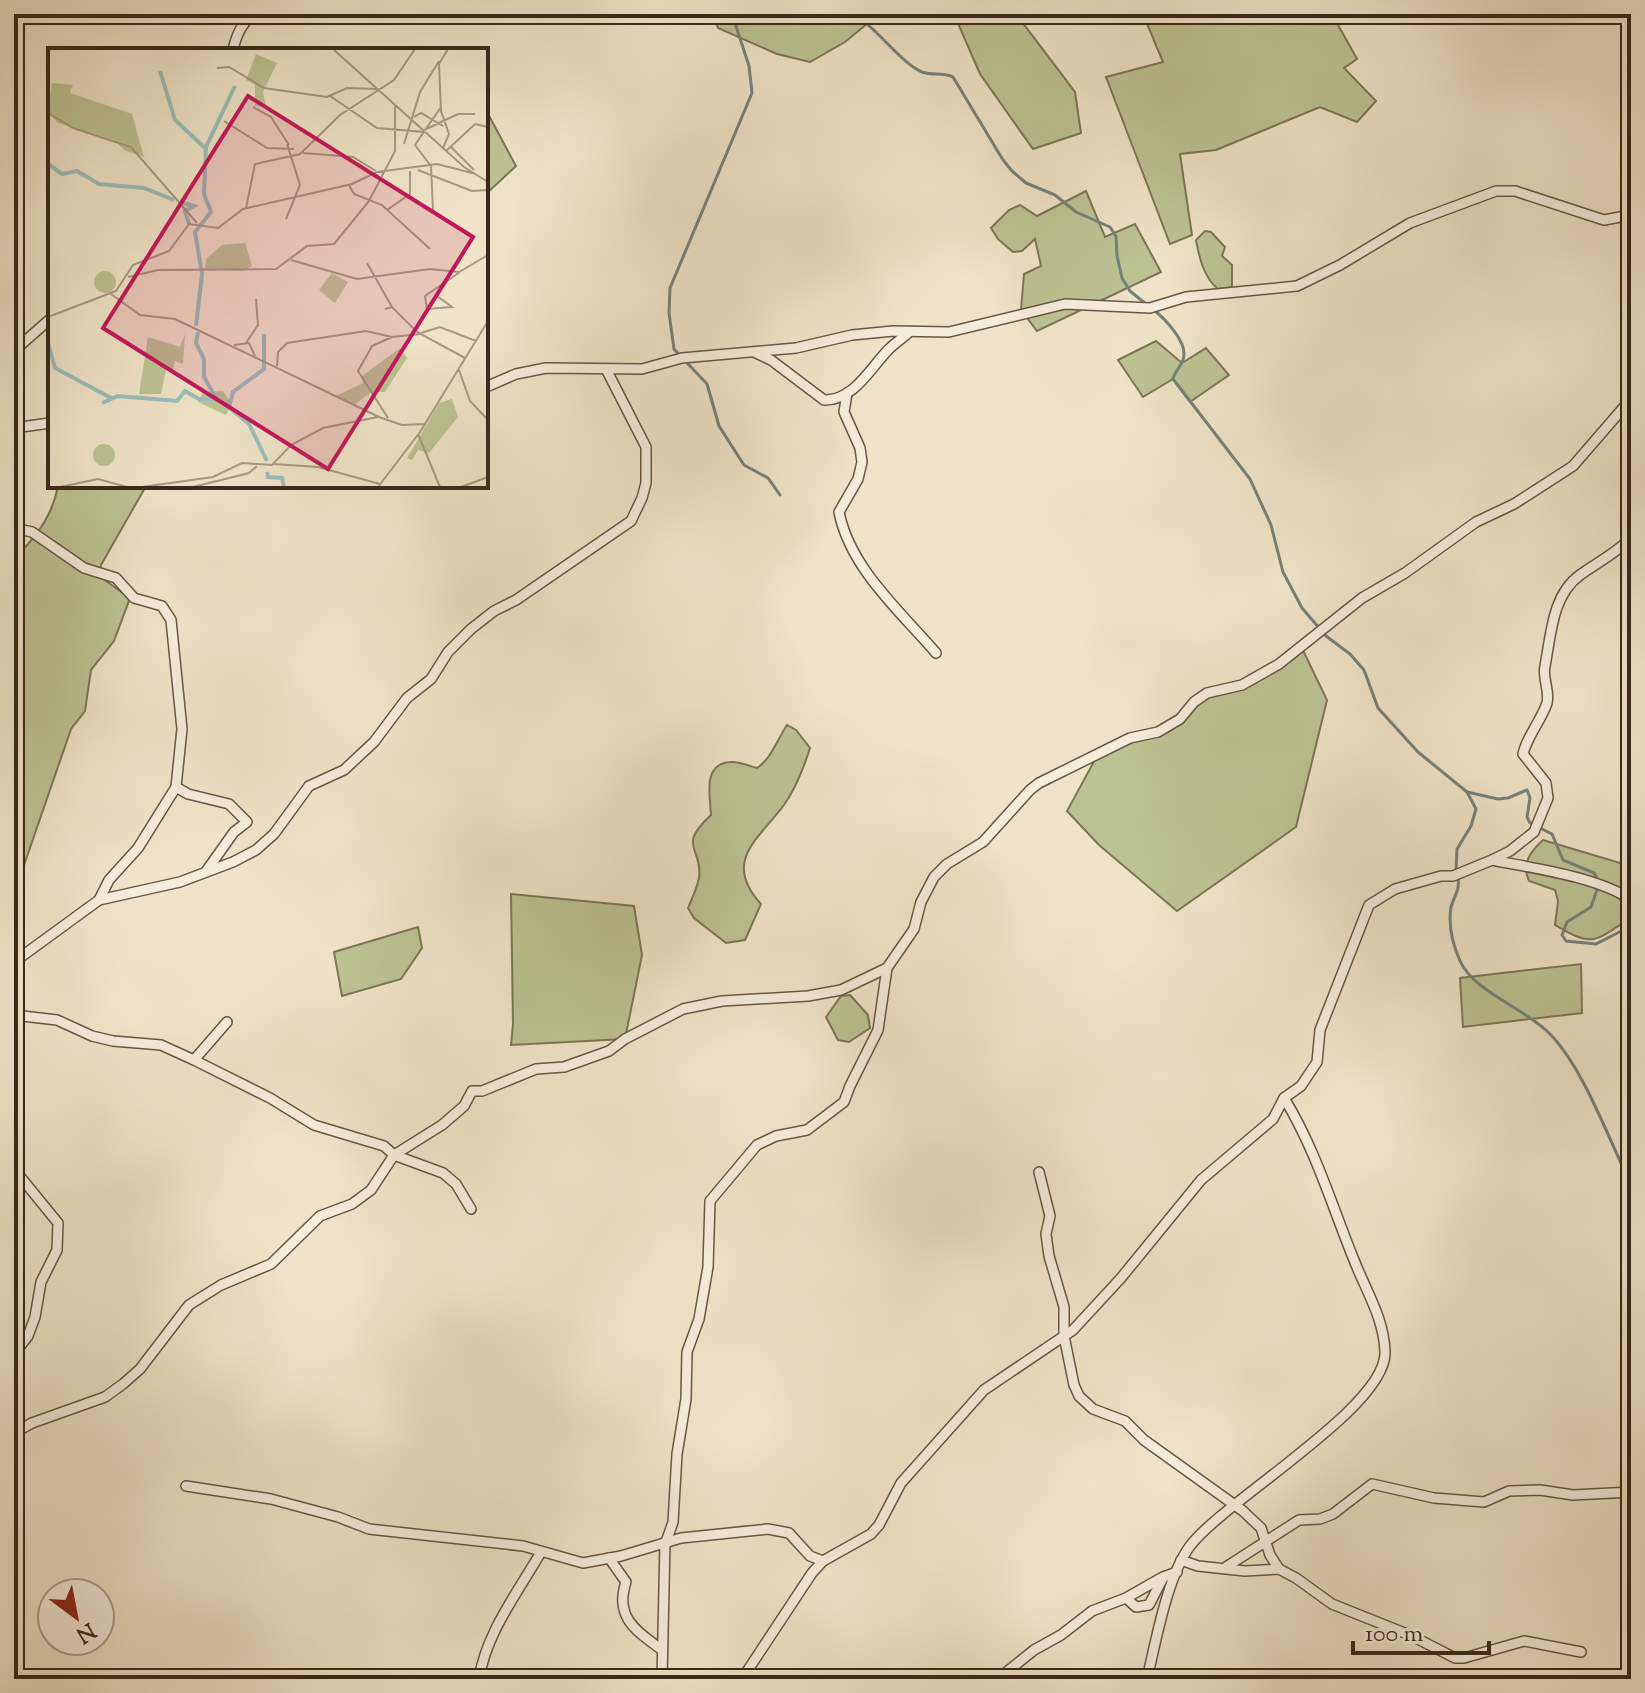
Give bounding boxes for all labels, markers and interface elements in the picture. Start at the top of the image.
inset map [48,48,488,488]
north arrow [36,1577,116,1657]
scale bar [1353,1605,1489,1655]
text: N [69,1613,101,1650]
text: 100 m [1365,1618,1423,1652]

